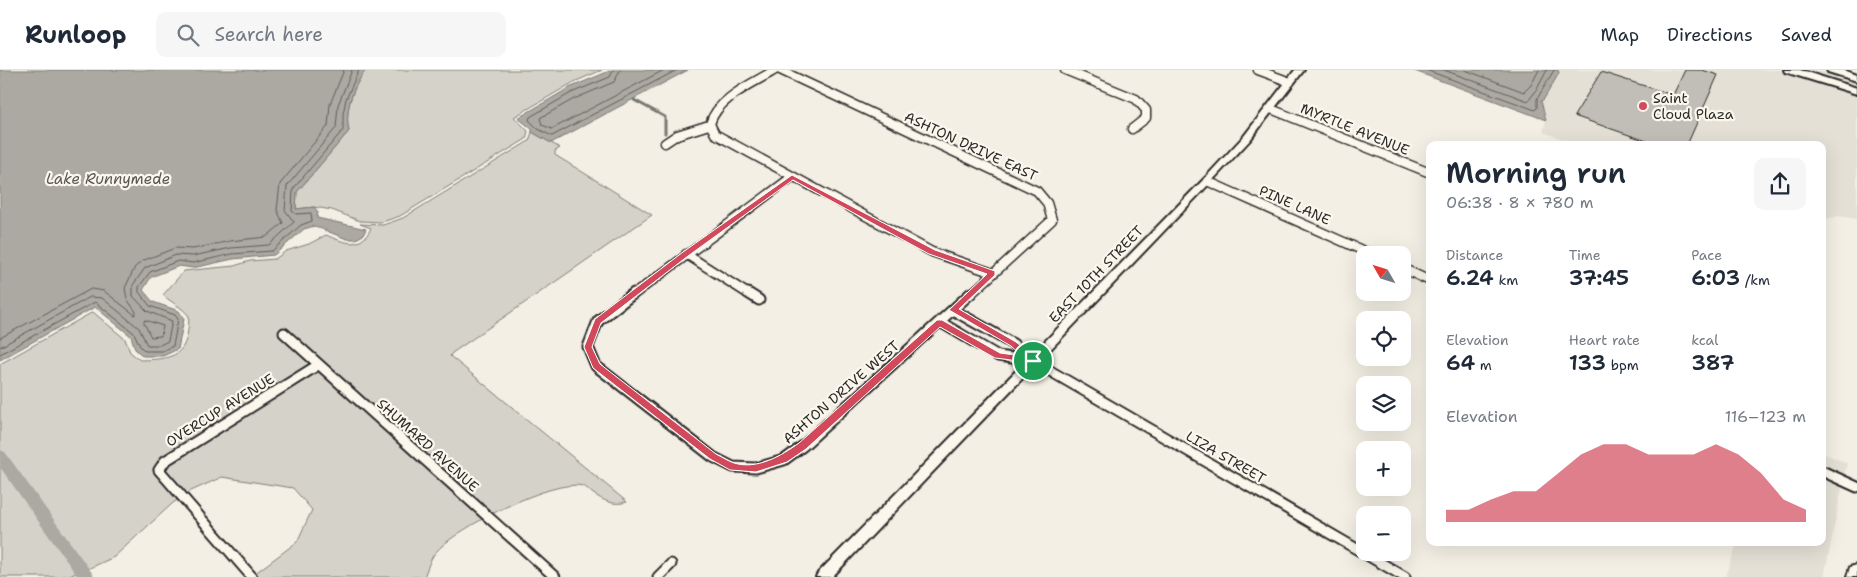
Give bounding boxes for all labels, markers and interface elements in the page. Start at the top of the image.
search box [156,12,506,57]
text: Runloop [25,19,126,51]
icon: search [174,21,202,49]
text: Search here [214,22,323,47]
text: Map [1601,23,1639,47]
text: Directions [1667,23,1753,47]
text: Saved [1781,23,1832,47]
place label: Saint Cloud Plaza [1653,89,1734,123]
street label: MYRTLE AVENUE [1298,99,1412,159]
marker: Saint Cloud Plaza [1637,100,1649,112]
street label: ASHTON DRIVE EAST [902,107,1041,185]
text: Morning run [1446,154,1626,192]
button: share [1754,158,1806,210]
water label: Lake Runnymede [46,169,170,189]
street label: PINE LANE [1256,181,1334,229]
text: 06:38 · 8 × 780 m [1446,192,1594,213]
street label: EAST 10TH STREET [1045,221,1147,327]
north arrow [1356,246,1411,301]
map controls [1356,246,1411,561]
text: Distance [1446,246,1503,264]
text: Time [1569,246,1601,264]
text: Pace [1691,246,1722,264]
text: 6.24 [1446,264,1494,292]
text: 37:45 [1569,264,1629,292]
text: 6:03 [1691,264,1740,292]
text: km [1494,271,1518,289]
text: /km [1740,271,1770,289]
button: locate [1356,311,1411,366]
text: Elevation [1446,331,1509,349]
text: Heart rate [1569,331,1640,349]
text: kcal [1691,331,1719,349]
street label: ASHTON DRIVE WEST [779,336,903,447]
pin [1012,340,1054,382]
icon: arrive [1019,347,1047,375]
text: 64 [1446,349,1475,377]
text: 133 [1569,349,1606,377]
text: 387 [1691,349,1735,377]
text: m [1475,356,1492,374]
text: bpm [1606,356,1639,374]
street label: OVERCUP AVENUE [162,369,278,451]
button: layers [1356,376,1411,431]
street label: SHUMARD AVENUE [373,394,483,496]
text: Elevation [1446,406,1518,427]
text: 116–123 m [1725,406,1806,427]
street label: LIZA STREET [1183,427,1270,487]
button: + [1356,441,1411,496]
button: − [1356,506,1411,561]

